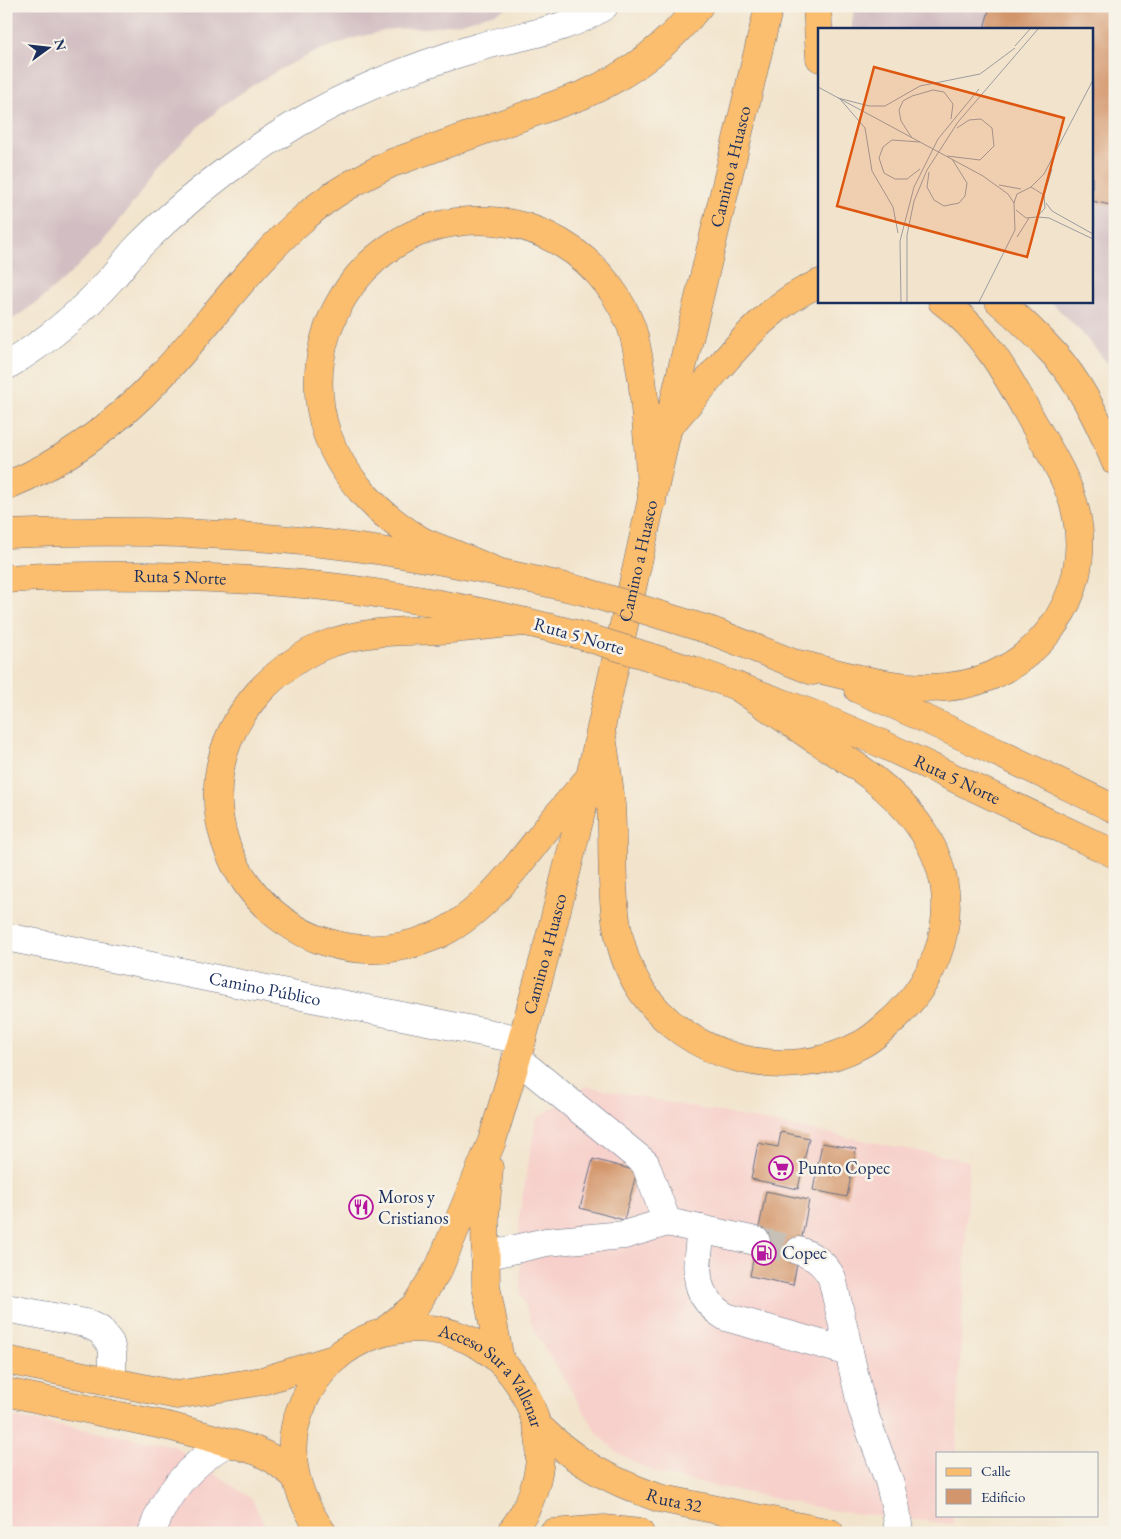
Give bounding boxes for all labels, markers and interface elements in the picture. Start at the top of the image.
north arrow [22,22,72,72]
inset map [818,28,1094,302]
text: N [50,37,71,53]
street label: Camino a Huasco [704,103,756,230]
street label: Camino a Huasco [613,498,662,624]
street label: Ruta 5 Norte [133,564,227,590]
street label: Ruta 5 Norte [531,612,627,659]
street label: Ruta 5 Norte [911,749,1004,809]
street label: Camino a Huasco [517,891,571,1017]
street label: Camino Público [207,966,323,1011]
supermarket icon: Punto Copec [768,1155,794,1181]
place label: Punto Copec [798,1156,890,1179]
place label: Moros y Cristianos [378,1185,449,1229]
restaurant icon: Moros y Cristianos [348,1194,374,1220]
fuel station icon: Copec [751,1240,777,1266]
place label: Copec [782,1241,827,1264]
street label: Acceso Sur a Vallenar [435,1318,549,1430]
legend [936,1452,1098,1516]
text: Calle [981,1461,1011,1480]
street label: Ruta 32 [643,1482,704,1518]
text: Edificio [981,1487,1025,1506]

